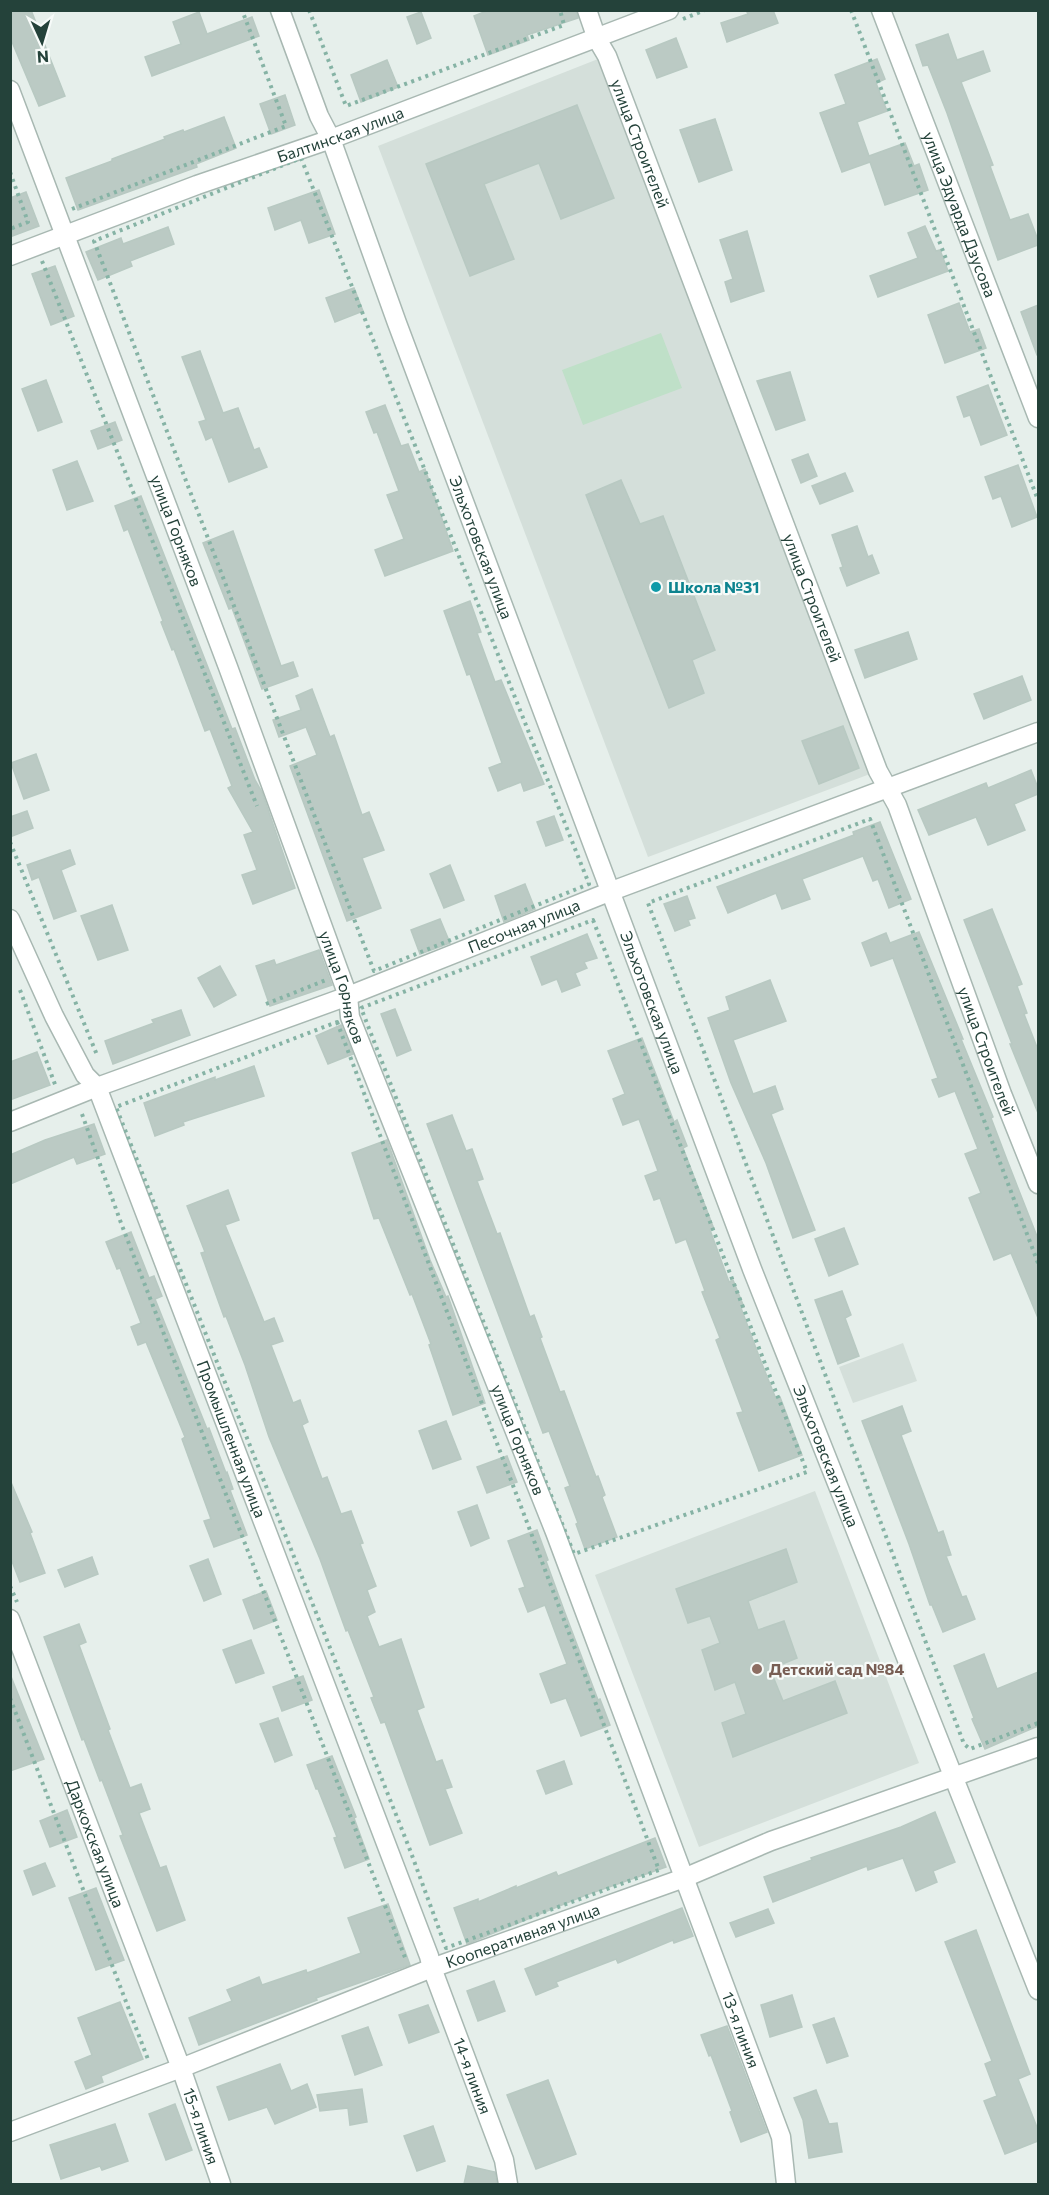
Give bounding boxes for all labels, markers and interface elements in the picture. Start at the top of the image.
north arrow [12,12,72,72]
text: N [36,48,50,67]
street label: улица Строителей [608,76,674,210]
street label: Балтинская улица [274,102,406,166]
street label: улица Эдуарда Дзусова [920,129,1001,300]
street label: улица Горняков [147,472,207,589]
street label: Эльхотовская улица [446,473,517,621]
street label: улица Строителей [780,531,846,665]
place label: Школа №31 [668,577,760,596]
marker: Школа №31 [649,580,663,594]
street label: Песочная улица [465,895,582,956]
street label: улица Горняков [316,928,370,1046]
street label: Эльхотовская улица [617,928,688,1076]
street label: улица Строителей [955,984,1020,1118]
street label: Промышленная улица [193,1358,271,1520]
street label: улица Горняков [488,1381,549,1498]
street label: Эльхотовская улица [790,1382,863,1530]
place label: Детский сад №84 [769,1659,904,1678]
marker: Детский сад №84 [750,1662,764,1676]
street label: Даркохская улица [63,1776,129,1910]
street label: Кооперативная улица [443,1899,602,1971]
street label: 13-я линия [719,1989,764,2070]
street label: 14-я линия [450,2035,496,2116]
street label: 15-я линия [180,2085,223,2167]

